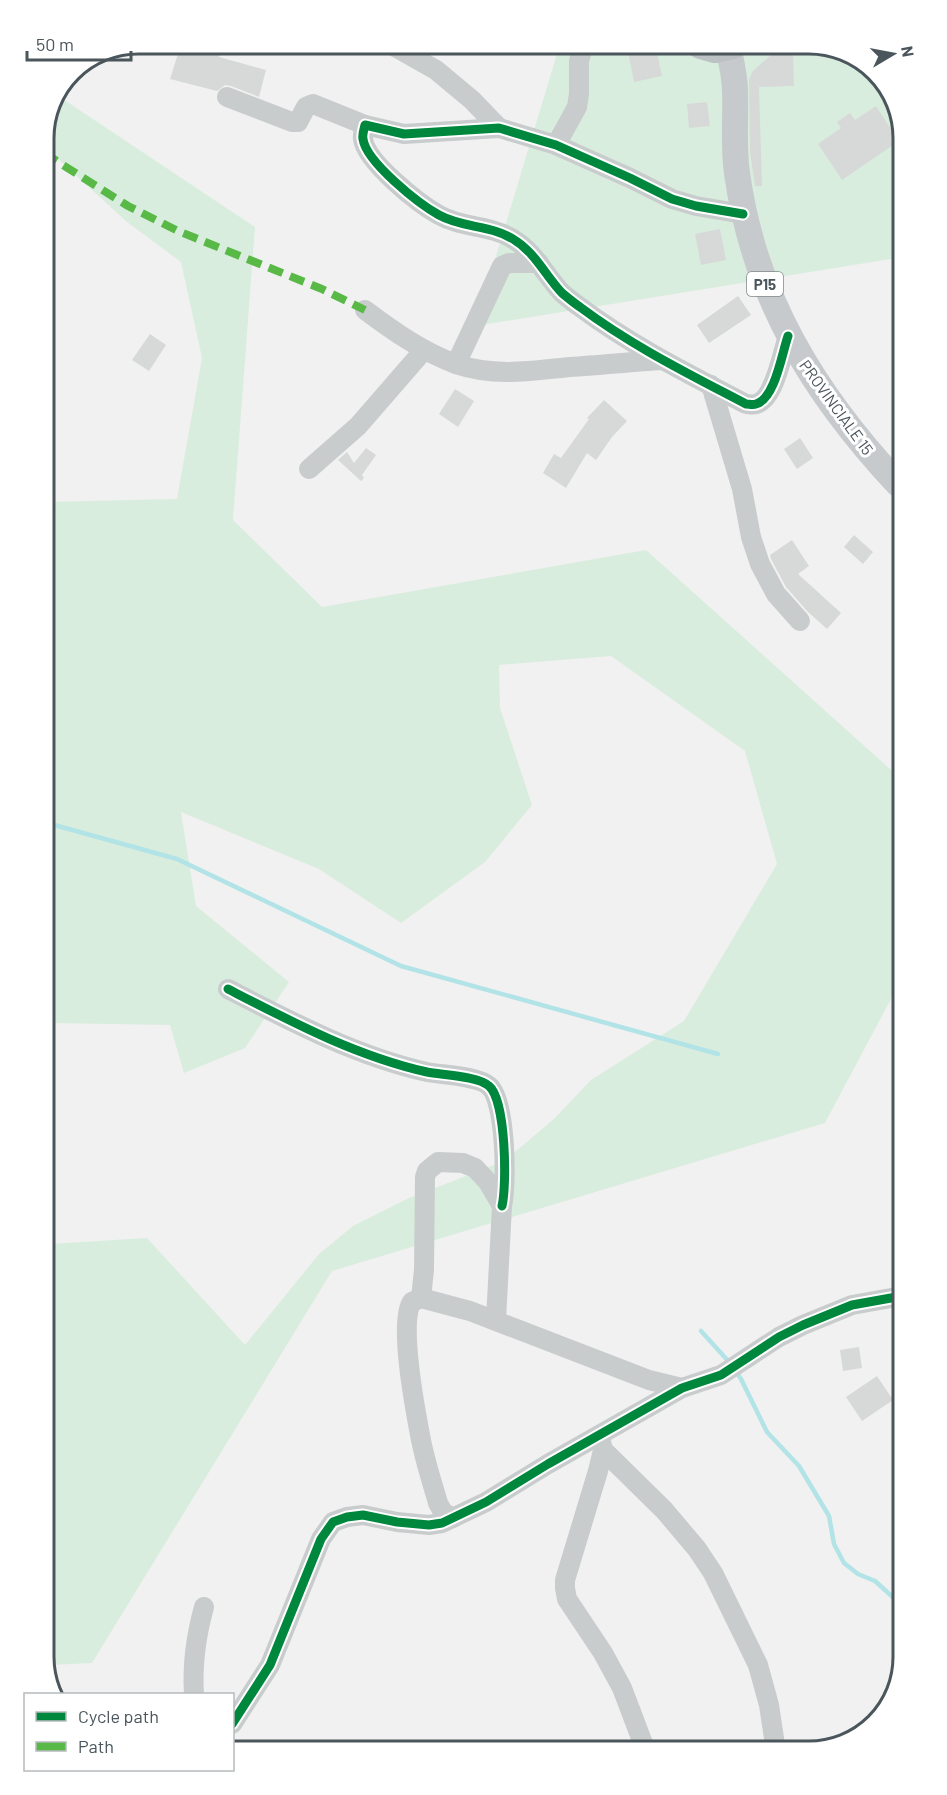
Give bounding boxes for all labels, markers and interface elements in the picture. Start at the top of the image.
scale bar [27,24,130,62]
north arrow [863,24,923,84]
text: 50 m [36,33,74,55]
text: N [898,44,919,58]
road number: P15 [747,272,783,296]
street label: PROVINCIALE 15 [796,356,878,458]
legend [24,1693,234,1771]
text: Cycle path [78,1705,159,1727]
text: Path [78,1735,114,1757]

